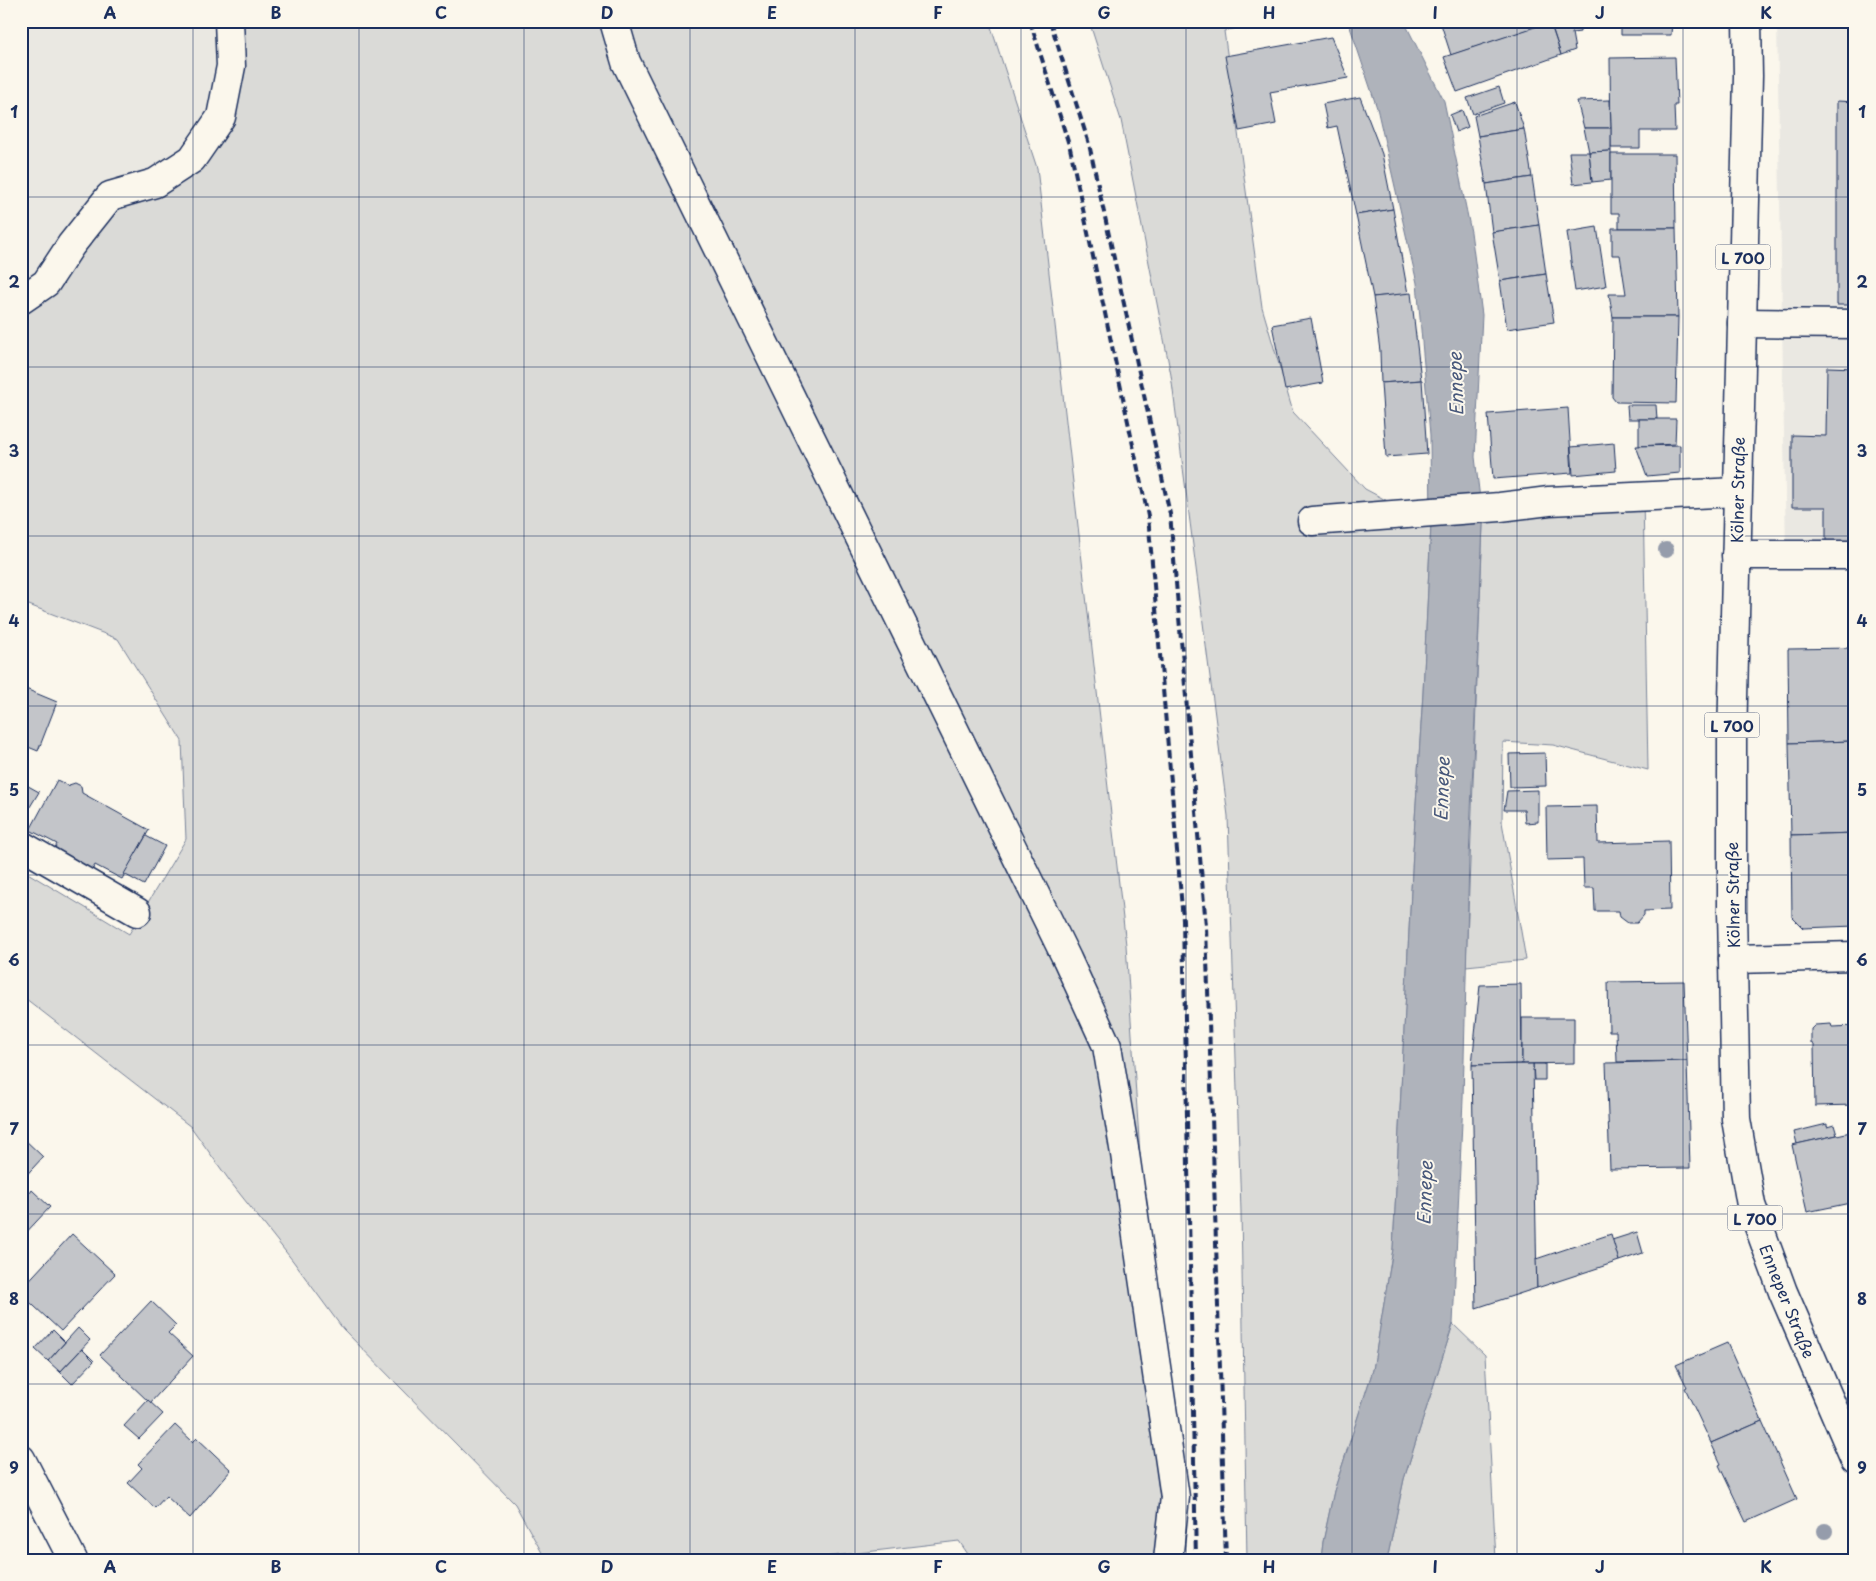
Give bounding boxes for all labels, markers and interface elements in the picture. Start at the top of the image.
text: A [104,0,117,24]
text: B [271,0,282,24]
text: C [435,0,447,24]
text: D [601,0,613,24]
text: E [767,0,777,24]
text: F [933,0,943,24]
text: G [1097,0,1111,24]
text: H [1263,0,1275,24]
text: I [1432,0,1438,24]
text: J [1595,0,1605,24]
text: K [1760,0,1772,24]
text: 1 [10,99,18,123]
text: 1 [1858,99,1866,123]
road number: L 700 [1716,244,1770,270]
text: 2 [8,269,20,293]
text: 2 [1856,269,1868,293]
water label: Ennepe [1440,350,1470,416]
street label: Kölner Straße [1724,437,1750,543]
text: 3 [9,438,19,462]
text: 3 [1857,438,1867,462]
text: 4 [9,608,20,632]
text: 4 [1857,608,1868,632]
road number: L 700 [1704,712,1760,738]
water label: Ennepe [1426,755,1456,821]
text: 5 [9,777,19,801]
text: 5 [1857,777,1867,801]
street label: Kölner Straße [1719,842,1745,948]
text: 6 [8,947,20,971]
text: 6 [1856,947,1868,971]
text: 7 [9,1116,19,1140]
text: 7 [1857,1116,1867,1140]
water label: Ennepe [1409,1159,1439,1225]
road number: L 700 [1728,1206,1782,1230]
street label: Enneper Straße [1754,1240,1822,1362]
text: 8 [9,1286,19,1310]
text: 8 [1857,1286,1867,1310]
text: 9 [9,1455,19,1479]
text: 9 [1857,1455,1867,1479]
text: A [104,1554,117,1578]
text: B [271,1554,282,1578]
text: C [435,1554,447,1578]
text: D [601,1554,613,1578]
text: E [767,1554,777,1578]
text: F [933,1554,943,1578]
text: G [1097,1554,1111,1578]
text: H [1263,1554,1275,1578]
text: I [1432,1554,1438,1578]
text: J [1595,1554,1605,1578]
text: K [1760,1554,1772,1578]

